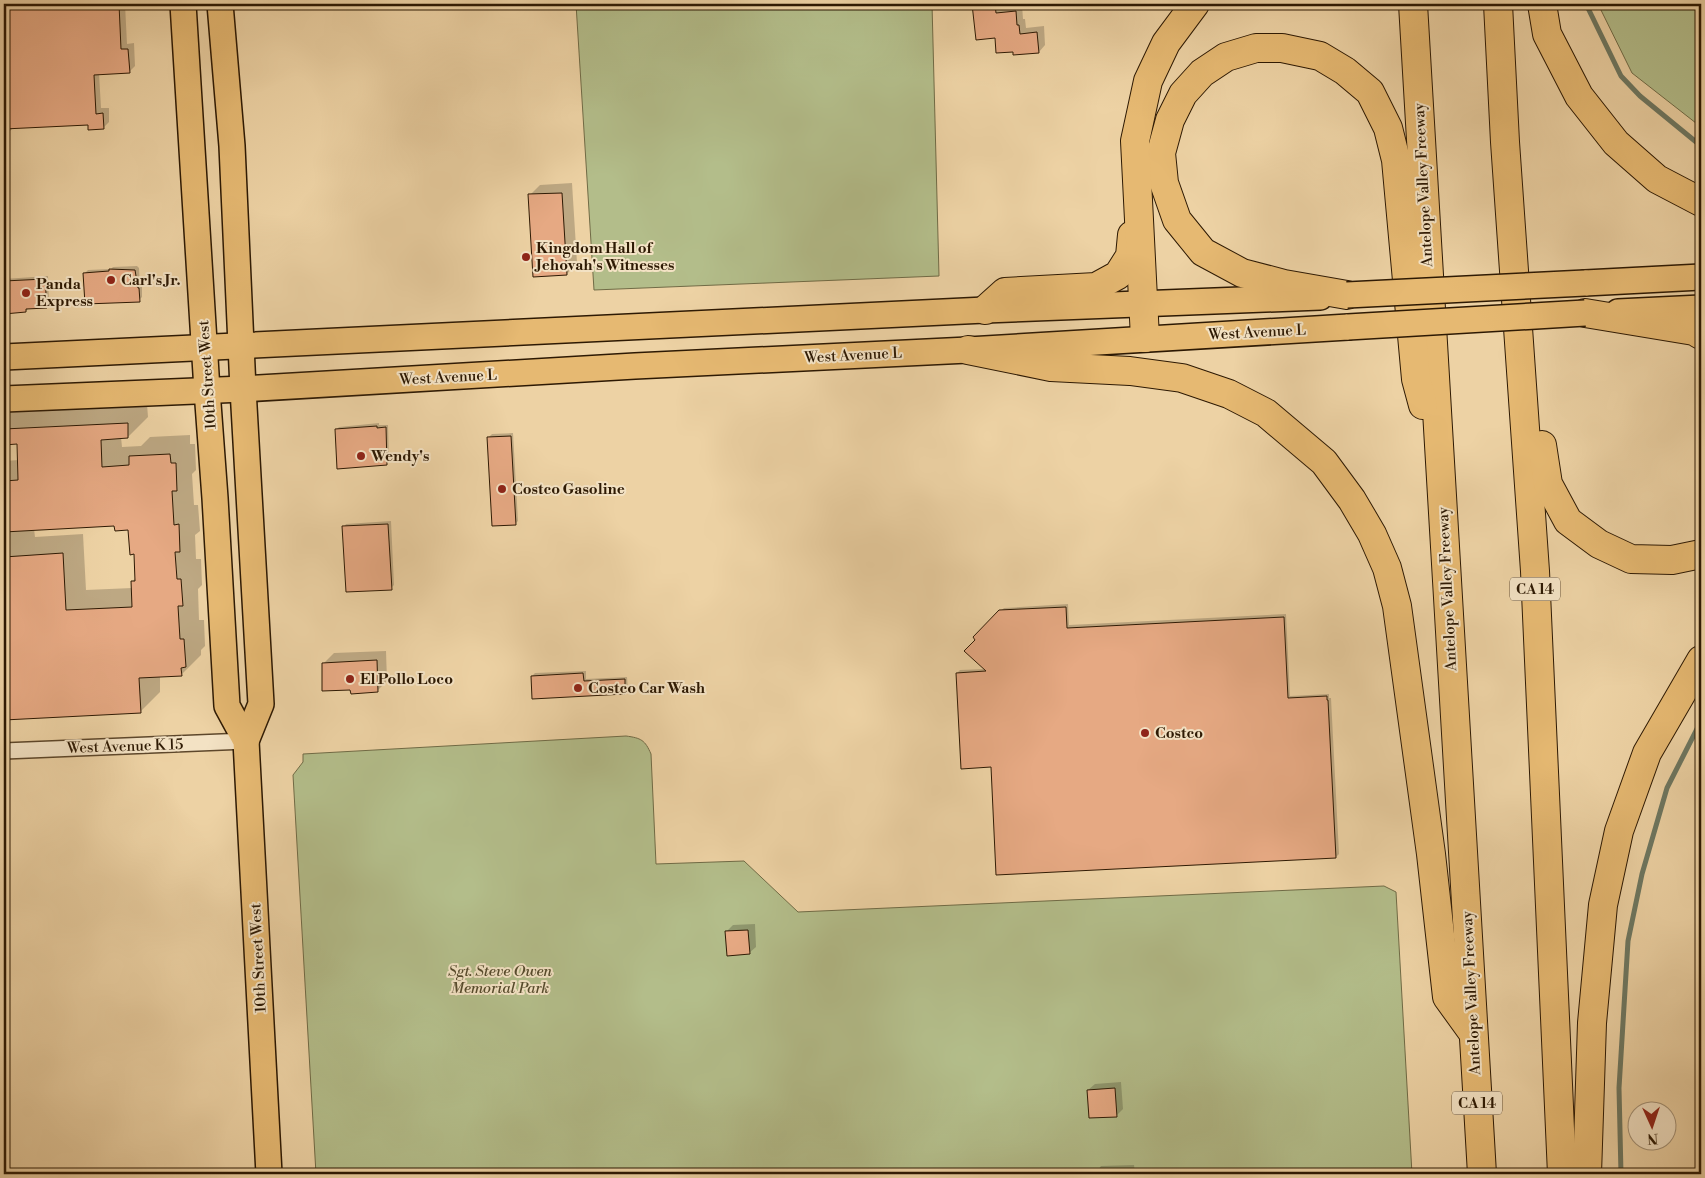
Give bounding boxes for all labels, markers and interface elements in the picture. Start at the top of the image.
street label: Antelope Valley Freeway [1410,102,1437,269]
place label: Kingdom Hall of Jehovah's Witnesses [534,239,674,275]
marker: Kingdom Hall of Jehovah's Witnesses [520,251,532,263]
place label: Carl's Jr. [121,271,181,290]
marker: Carl's Jr. [105,274,117,286]
place label: Panda Express [36,275,93,311]
marker: Panda Express [20,287,32,299]
street label: 10th Street West [194,319,221,430]
street label: West Avenue L [1207,320,1306,345]
street label: West Avenue L [803,343,902,368]
street label: West Avenue L [398,365,497,390]
place label: Wendy's [370,447,429,466]
marker: Wendy's [355,450,367,462]
place label: Costco Gasoline [512,480,625,499]
marker: Costco Gasoline [496,483,508,495]
street label: Antelope Valley Freeway [1434,506,1461,673]
road number: CA 14 [1510,578,1560,600]
place label: El Pollo Loco [360,670,453,689]
marker: El Pollo Loco [344,673,356,685]
place label: Costco Car Wash [588,679,706,698]
marker: Costco Car Wash [572,682,584,694]
place label: Costco [1155,724,1203,743]
marker: Costco [1139,727,1151,739]
street label: West Avenue K 15 [65,735,184,758]
street label: 10th Street West [246,902,271,1013]
street label: Antelope Valley Freeway [1458,910,1485,1077]
park label: Sgt. Steve Owen Memorial Park [448,962,552,998]
road number: CA 14 [1452,1092,1502,1114]
north arrow [1628,1100,1678,1150]
text: N [1647,1129,1659,1147]

